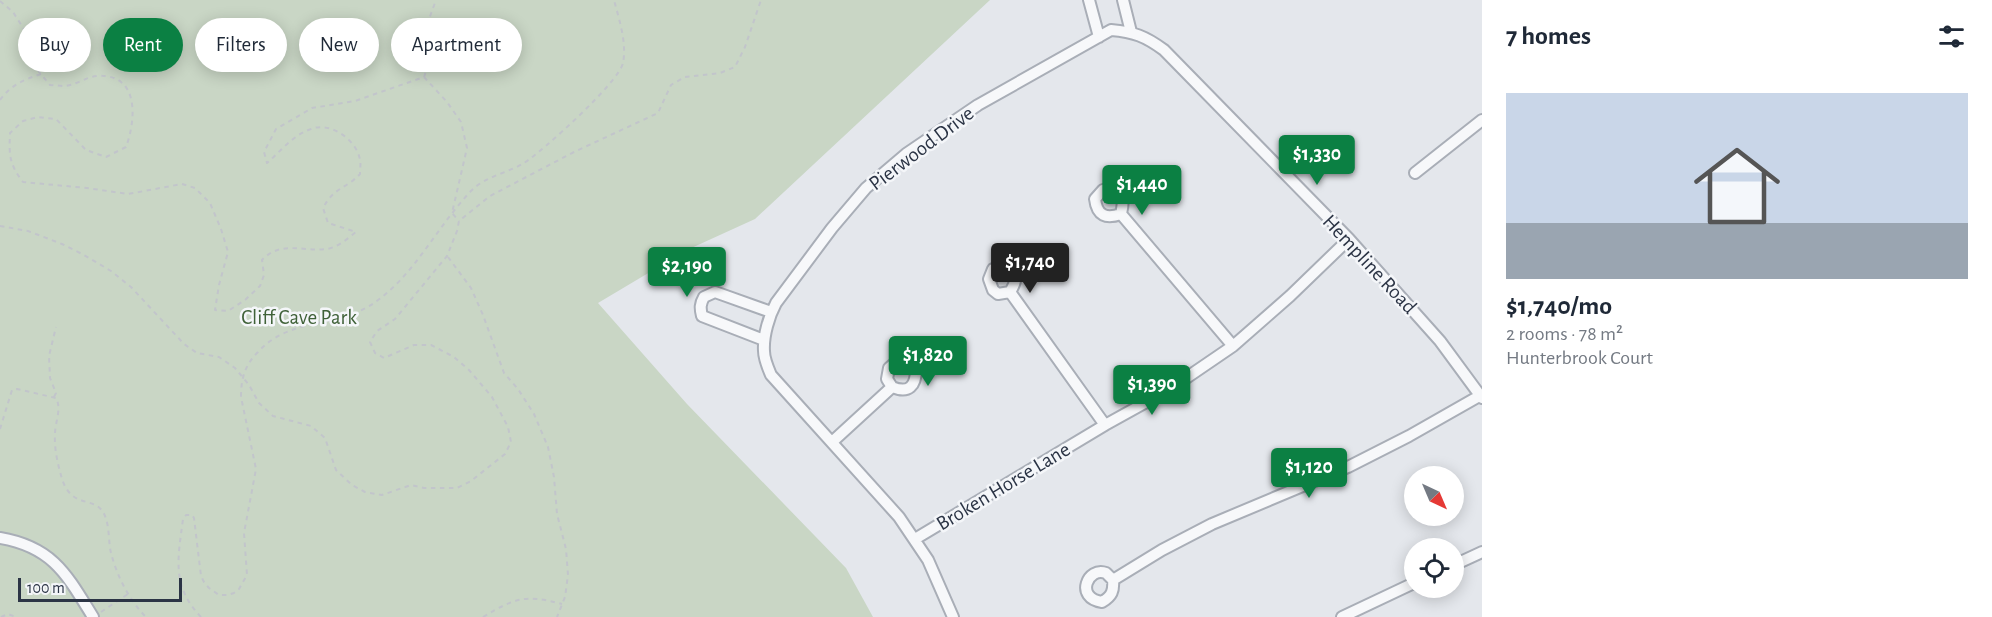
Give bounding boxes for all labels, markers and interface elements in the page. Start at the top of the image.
chip: Buy [18,18,91,72]
chip: Rent [103,18,183,72]
chip: Filters [195,18,287,72]
chip: New [299,18,379,72]
chip: Apartment [391,18,522,72]
icon: filters [1935,20,1968,53]
text: 7 homes [1506,23,1591,49]
street label: Pierwood Drive [865,102,978,194]
icon: home [1683,132,1791,240]
pin: $1,330 [1268,135,1366,186]
text: $1,330 [1293,144,1341,164]
pin: $1,440 [1093,165,1191,216]
text: $1,440 [1116,174,1168,194]
street label: Hempline Road [1319,211,1421,318]
pin: $1,740 [981,243,1079,294]
pin: $2,190 [638,247,736,298]
text: $1,740 [1005,252,1055,272]
text: $2,190 [662,256,712,276]
text: $1,740/mo [1506,293,1612,319]
park label: Cliff Cave Park [241,307,357,328]
text: 2 rooms · 78 m² [1506,324,1623,344]
pin: $1,820 [879,336,977,387]
text: $1,820 [903,345,953,365]
text: Hunterbrook Court [1506,348,1653,368]
pin: $1,390 [1103,365,1201,416]
text: $1,390 [1127,374,1177,394]
street label: Broken Horse Lane [933,438,1074,535]
pin: $1,120 [1260,448,1358,499]
text: $1,120 [1285,457,1333,477]
north arrow [1404,466,1464,526]
map controls [1404,466,1464,598]
button: locate [1404,538,1464,598]
scale bar [18,575,182,602]
text: 100 m [27,580,65,596]

